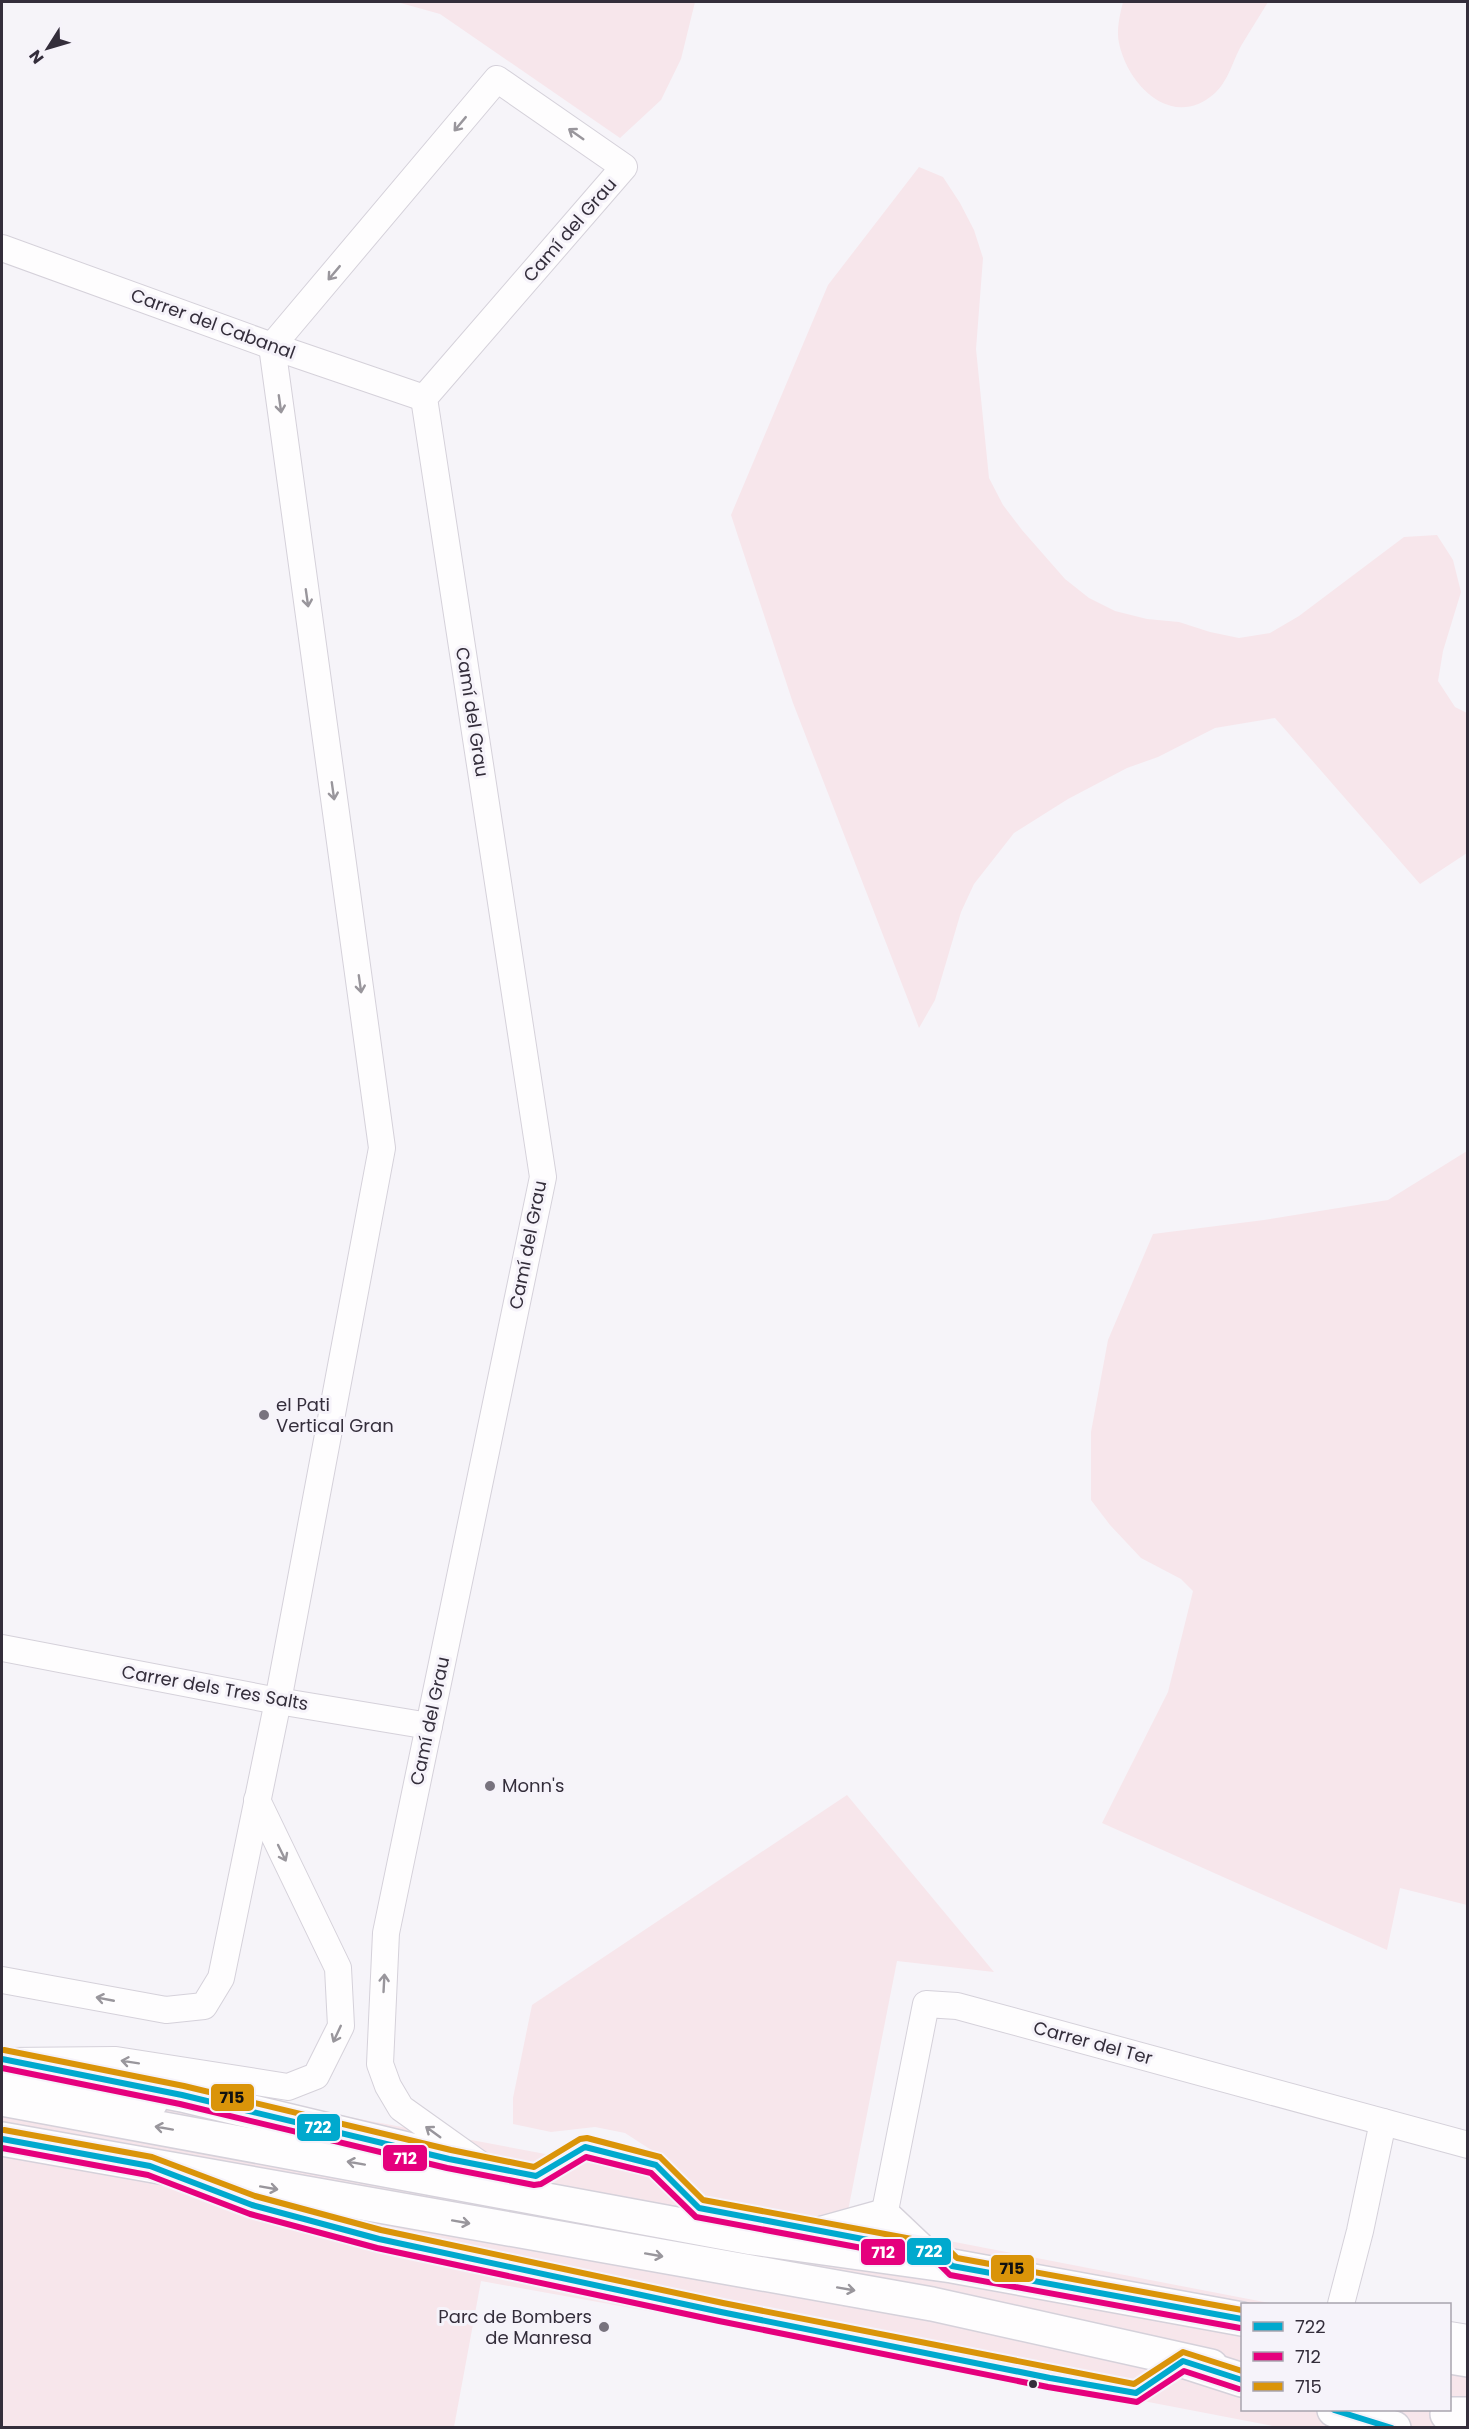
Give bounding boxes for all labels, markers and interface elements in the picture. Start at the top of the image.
north arrow [18,18,78,78]
text: N [24,45,49,68]
one-way arrow [453,116,466,132]
one-way arrow [569,128,585,140]
street label: Camí del Grau [517,172,622,287]
one-way arrow [327,265,341,280]
street label: Carrer del Cabanal [127,282,299,365]
one-way arrow [275,394,286,414]
one-way arrow [301,587,312,607]
street label: Camí del Grau [450,645,495,778]
one-way arrow [328,780,339,800]
one-way arrow [354,974,365,993]
street label: Camí del Grau [503,1178,552,1311]
place label: el Pati Vertical Gran [276,1392,394,1438]
marker: el Pati Vertical Gran [257,1408,271,1422]
street label: Camí del Grau [404,1654,455,1787]
street label: Carrer dels Tres Salts [120,1659,310,1716]
place label: Monn's [502,1773,564,1798]
marker: Monn's [483,1779,497,1793]
one-way arrow [277,1843,289,1861]
one-way arrow [378,1974,389,1994]
one-way arrow [96,1993,115,2004]
street label: Carrer del Ter [1031,2015,1156,2070]
one-way arrow [331,2025,342,2043]
one-way arrow [121,2056,140,2067]
line badge: 715 [210,2083,255,2112]
text: 715 [220,2086,244,2109]
line badge: 722 [296,2113,341,2142]
text: 722 [305,2116,331,2139]
one-way arrow [155,2122,175,2133]
one-way arrow [425,2125,441,2138]
line badge: 712 [382,2144,428,2172]
text: 712 [393,2147,417,2170]
one-way arrow [347,2157,367,2168]
one-way arrow [259,2183,279,2194]
one-way arrow [451,2216,471,2227]
line badge: 722 [906,2237,952,2266]
line badge: 712 [860,2238,906,2266]
text: 722 [916,2240,942,2263]
text: 712 [871,2241,895,2264]
one-way arrow [643,2250,663,2261]
line badge: 715 [990,2254,1035,2283]
text: 715 [1000,2257,1024,2280]
one-way arrow [835,2284,855,2295]
legend [1241,2303,1451,2411]
place label: Parc de Bombers de Manresa [438,2304,592,2350]
text: 722 [1295,2314,1326,2339]
marker: Parc de Bombers de Manresa [597,2320,611,2334]
text: 712 [1295,2344,1321,2369]
text: 715 [1295,2374,1322,2399]
unlabelled marker [1027,2378,1039,2390]

